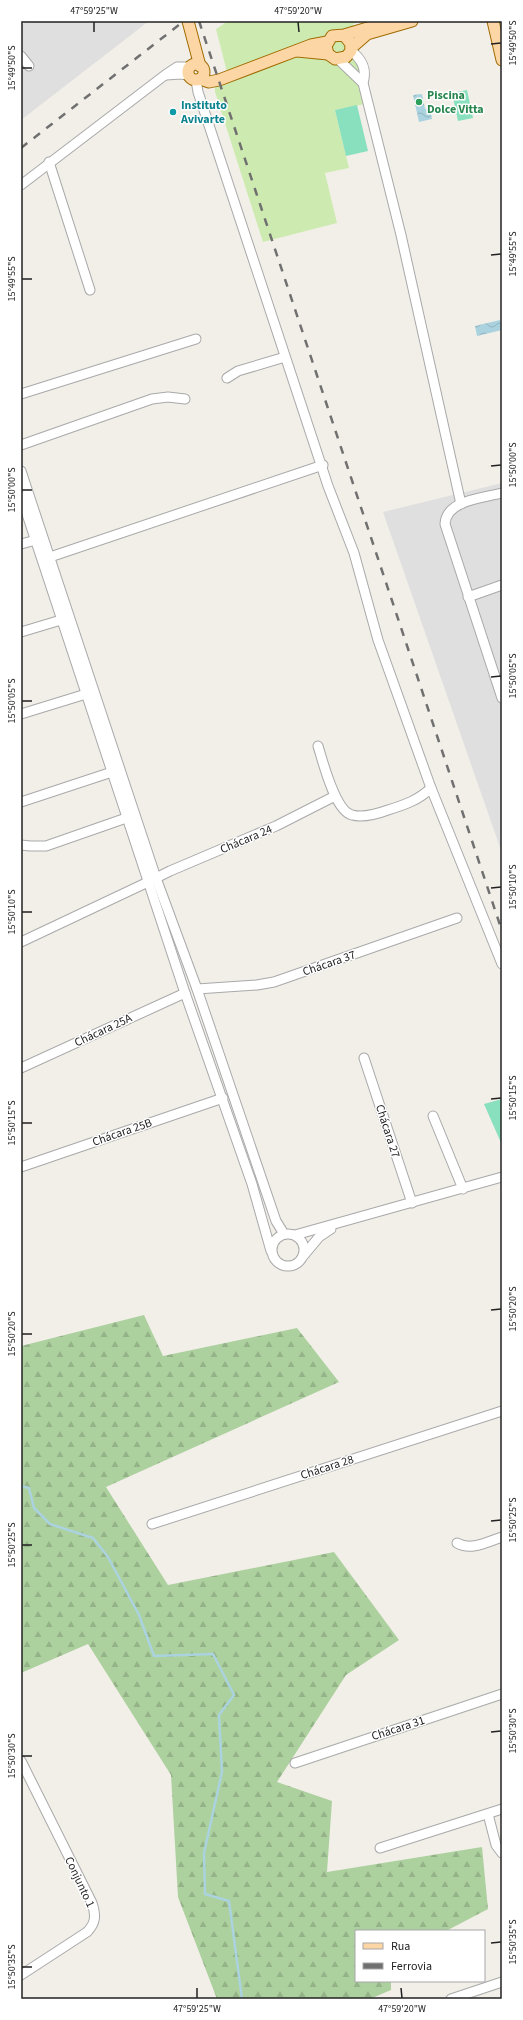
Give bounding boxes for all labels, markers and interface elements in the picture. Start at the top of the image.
text: 47°59'25"W [70,4,118,18]
text: 47°59'20"W [274,4,322,18]
text: 15°49'50"S [506,20,520,66]
text: 15°49'50"S [5,45,19,91]
place label: Piscina Dolce Vitta [427,87,484,118]
place label: Instituto Avivarte [180,97,227,128]
marker: Piscina Dolce Vitta [414,97,424,107]
marker: Instituto Avivarte [168,107,178,117]
text: 15°49'55"S [506,231,520,277]
text: 15°49'55"S [5,256,19,302]
text: 15°50'00"S [506,442,520,488]
text: 15°50'00"S [5,467,19,513]
text: 15°50'05"S [506,653,520,699]
text: 15°50'05"S [5,678,19,724]
street label: Chácara 24 [218,821,275,858]
text: 15°50'10"S [506,864,520,910]
text: 15°50'10"S [5,889,19,935]
street label: Chácara 37 [300,946,358,980]
street label: Chácara 25A [72,1010,135,1051]
text: 15°50'15"S [506,1075,520,1121]
text: 15°50'15"S [5,1100,19,1146]
street label: Chácara 27 [371,1102,404,1160]
street label: Chácara 25B [90,1114,154,1151]
text: 15°50'20"S [506,1286,520,1332]
text: 15°50'20"S [5,1311,19,1357]
street label: Chácara 28 [298,1451,356,1484]
text: 15°50'25"S [506,1497,520,1543]
text: 15°50'25"S [5,1522,19,1568]
text: 15°50'30"S [506,1708,520,1754]
street label: Chácara 31 [369,1712,427,1745]
text: 15°50'30"S [5,1733,19,1779]
street label: Conjunto 1 [60,1854,99,1911]
text: 15°50'35"S [506,1919,520,1965]
legend [355,1930,485,1982]
text: Rua [391,1938,410,1955]
text: 15°50'35"S [5,1944,19,1990]
text: Ferrovia [391,1958,432,1975]
text: 47°59'25"W [173,2002,221,2016]
text: 47°59'20"W [378,2002,426,2016]

